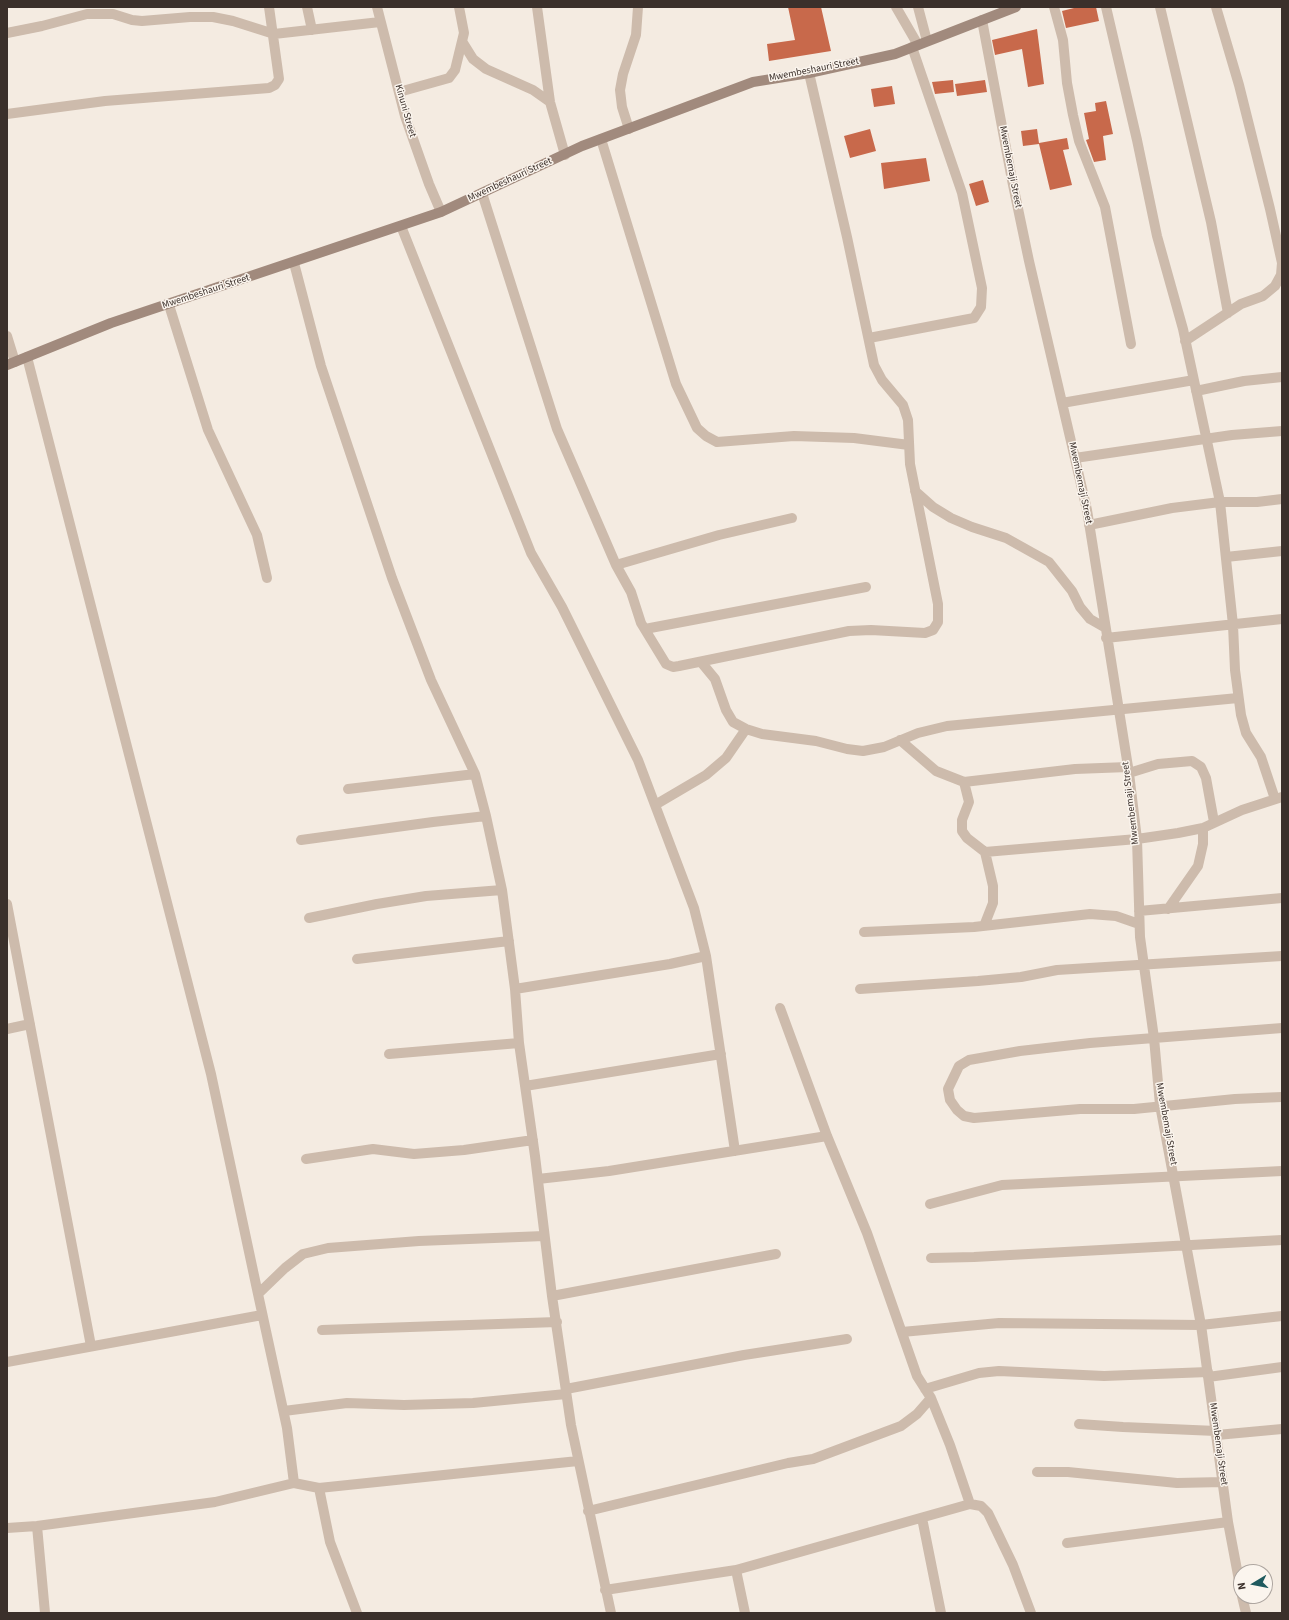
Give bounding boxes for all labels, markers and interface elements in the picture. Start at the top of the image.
street label: Mwembeshauri Street [768,55,860,85]
street label: Kinuni Street [392,83,418,139]
street label: Mwembemaji Street [996,125,1024,209]
street label: Mwembeshauri Street [466,155,554,205]
street label: Mwembeshauri Street [161,272,251,312]
street label: Mwembemaji Street [1065,441,1095,525]
street label: Mwembemaji Street [1120,761,1142,845]
street label: Mwembemaji Street [1153,1082,1179,1166]
street label: Mwembemaji Street [1206,1402,1230,1486]
north arrow [1233,1564,1273,1604]
text: N [1234,1581,1250,1591]

